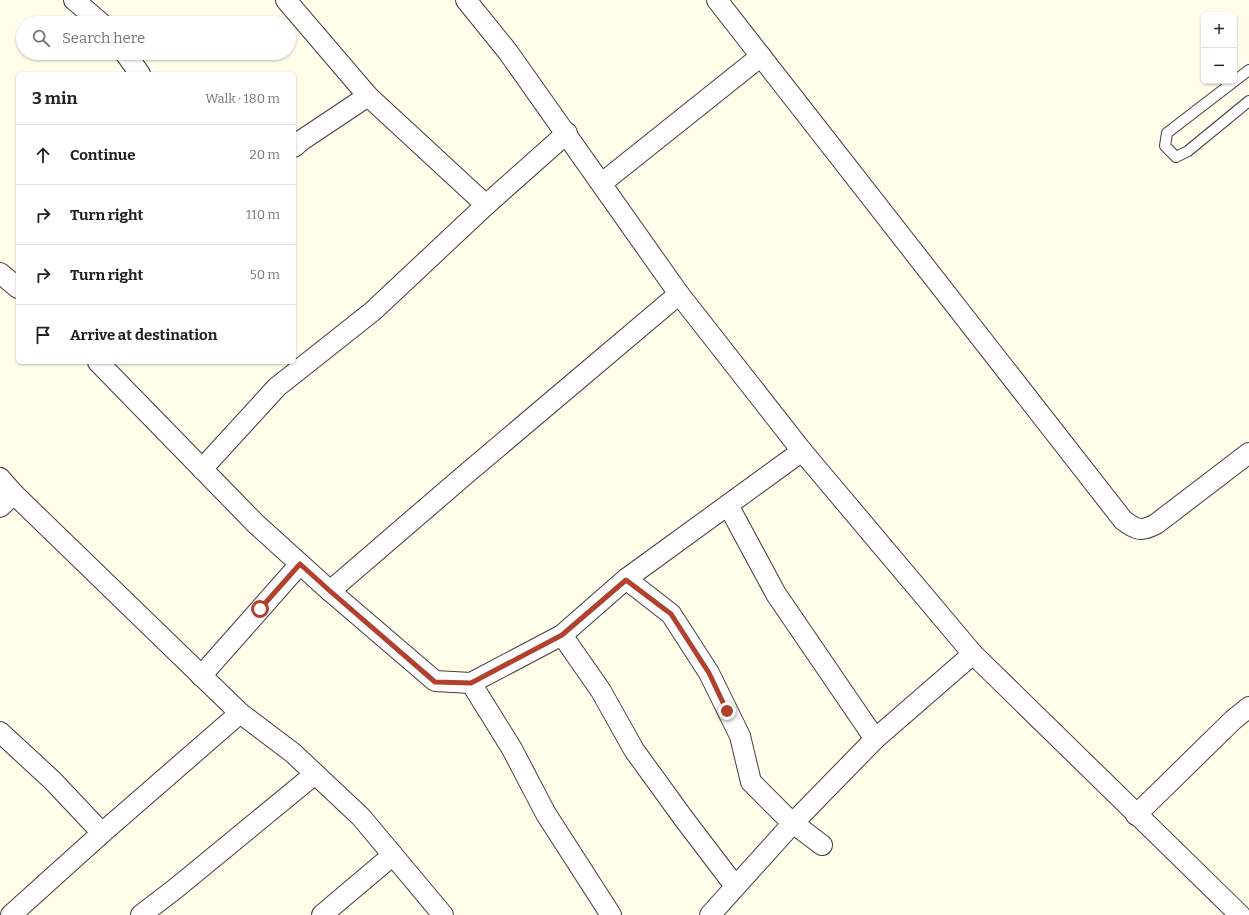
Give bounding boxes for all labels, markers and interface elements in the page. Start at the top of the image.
map controls [1201,12,1237,84]
button: + [1201,12,1237,48]
search box [16,16,296,60]
icon: search [30,27,52,49]
text: Search here [62,29,145,47]
button: − [1201,48,1237,84]
text: 3 min [32,88,77,109]
text: Walk · 180 m [205,91,280,106]
icon: ahead [32,144,54,166]
text: Continue [70,146,136,164]
text: 20 m [250,147,280,162]
icon: right [32,204,54,226]
text: Turn right [70,206,143,224]
text: 110 m [246,207,280,222]
icon: right [32,264,54,286]
text: Turn right [70,266,143,284]
text: 50 m [250,267,280,282]
icon: arrive [32,324,54,346]
text: Arrive at destination [70,326,217,344]
route start [251,600,269,618]
route end [718,702,736,720]

